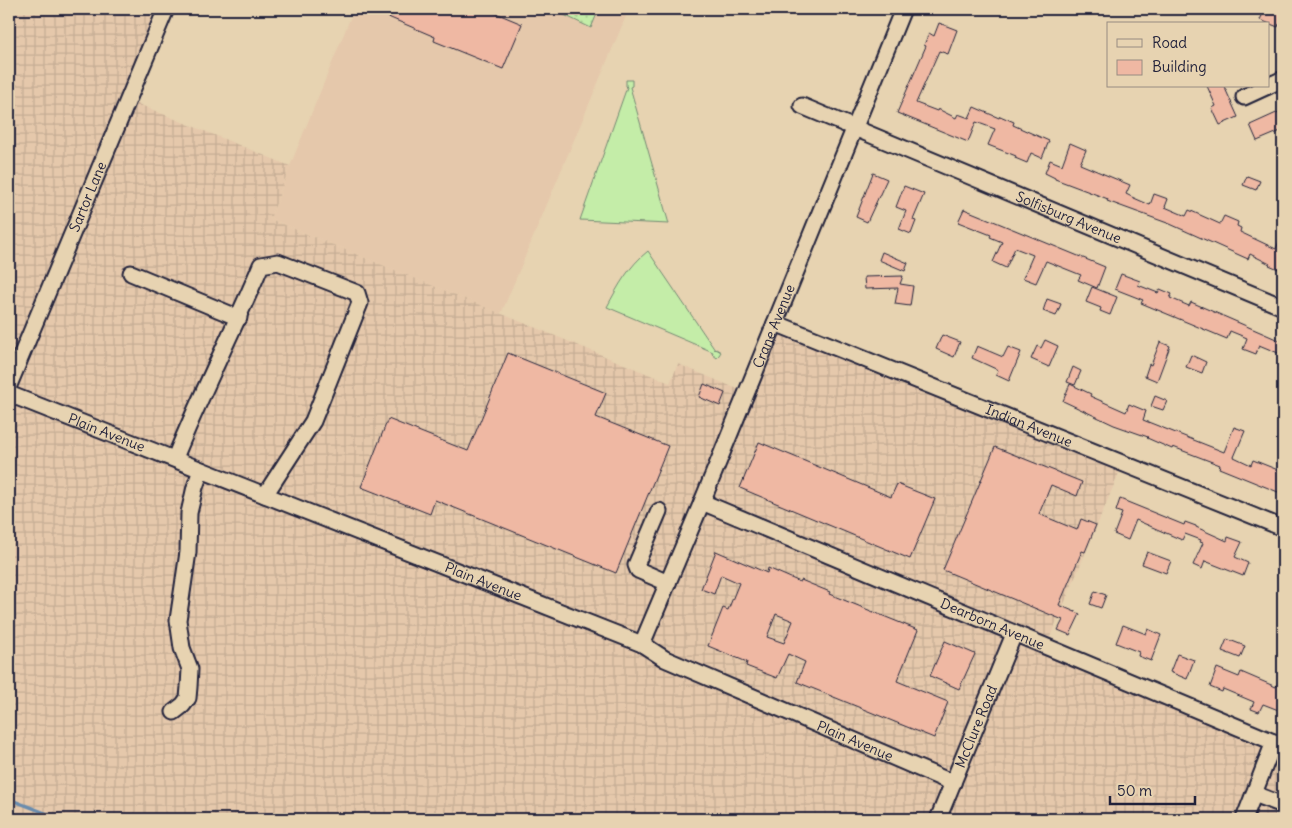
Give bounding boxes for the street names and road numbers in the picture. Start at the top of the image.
street label: Sartor Lane [65,159,110,235]
street label: Solfisburg Avenue [1013,187,1124,247]
street label: Crane Avenue [749,282,799,371]
street label: Indian Avenue [983,400,1075,451]
street label: Plain Avenue [66,409,148,456]
street label: Plain Avenue [442,558,524,605]
street label: Dearborn Avenue [938,594,1047,654]
street label: McClure Road [951,682,1001,771]
street label: Plain Avenue [814,717,896,765]

